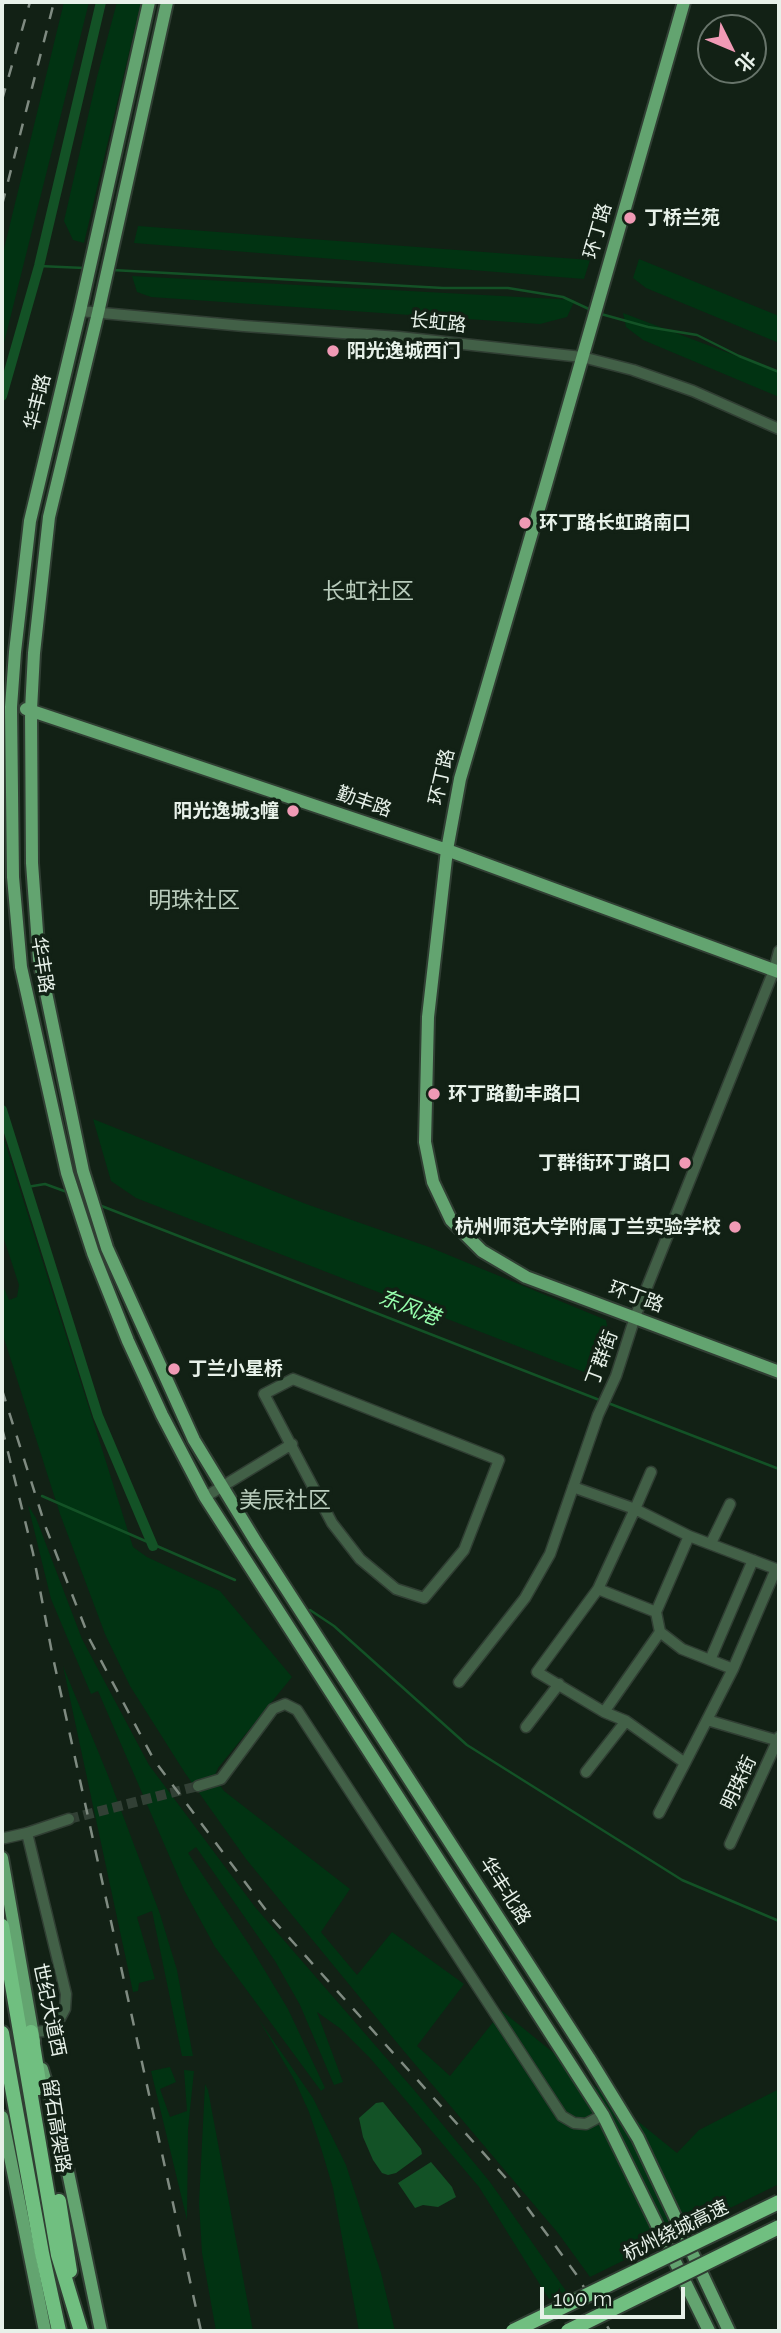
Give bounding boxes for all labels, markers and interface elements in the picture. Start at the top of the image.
north arrow [697,14,767,84]
text: 北 [731,47,760,76]
street label: 环丁路 [579,200,617,262]
place label: 丁桥兰苑 [644,207,720,229]
marker: 丁桥兰苑 [622,210,638,226]
street label: 长虹路 [408,309,468,337]
place label: 阳光逸城西门 [347,340,461,362]
marker: 阳光逸城西门 [325,343,341,359]
street label: 华丰路 [20,372,56,432]
place label: 环丁路长虹路南口 [539,512,691,534]
marker: 环丁路长虹路南口 [517,515,533,531]
district label: 长虹社区 [322,578,414,606]
street label: 环丁路 [424,747,460,807]
street label: 勤丰路 [333,782,395,822]
place label: 阳光逸城3幢 [173,800,279,822]
marker: 阳光逸城3幢 [285,803,301,819]
district label: 明珠社区 [148,887,240,915]
street label: 华丰路 [26,935,58,995]
place label: 环丁路勤丰路口 [448,1083,581,1105]
marker: 环丁路勤丰路口 [426,1086,442,1102]
place label: 丁群街环丁路口 [538,1152,671,1174]
marker: 丁群街环丁路口 [677,1155,693,1171]
place label: 杭州师范大学附属丁兰实验学校 [455,1216,721,1238]
marker: 杭州师范大学附属丁兰实验学校 [727,1219,743,1235]
street label: 环丁路 [605,1277,667,1317]
water label: 东风港 [375,1285,443,1331]
street label: 丁群街 [581,1327,623,1389]
place label: 丁兰小星桥 [188,1358,283,1380]
marker: 丁兰小星桥 [166,1361,182,1377]
district label: 美辰社区 [239,1487,331,1515]
street label: 明珠街 [717,1752,761,1814]
street label: 华丰北路 [475,1853,535,1929]
street label: 世纪大道西 [28,1961,70,2059]
street label: 留石高架路 [37,2077,75,2175]
street label: 杭州绕城高速 [620,2196,732,2266]
scale bar [543,2274,688,2318]
text: 100 m [553,2286,612,2311]

